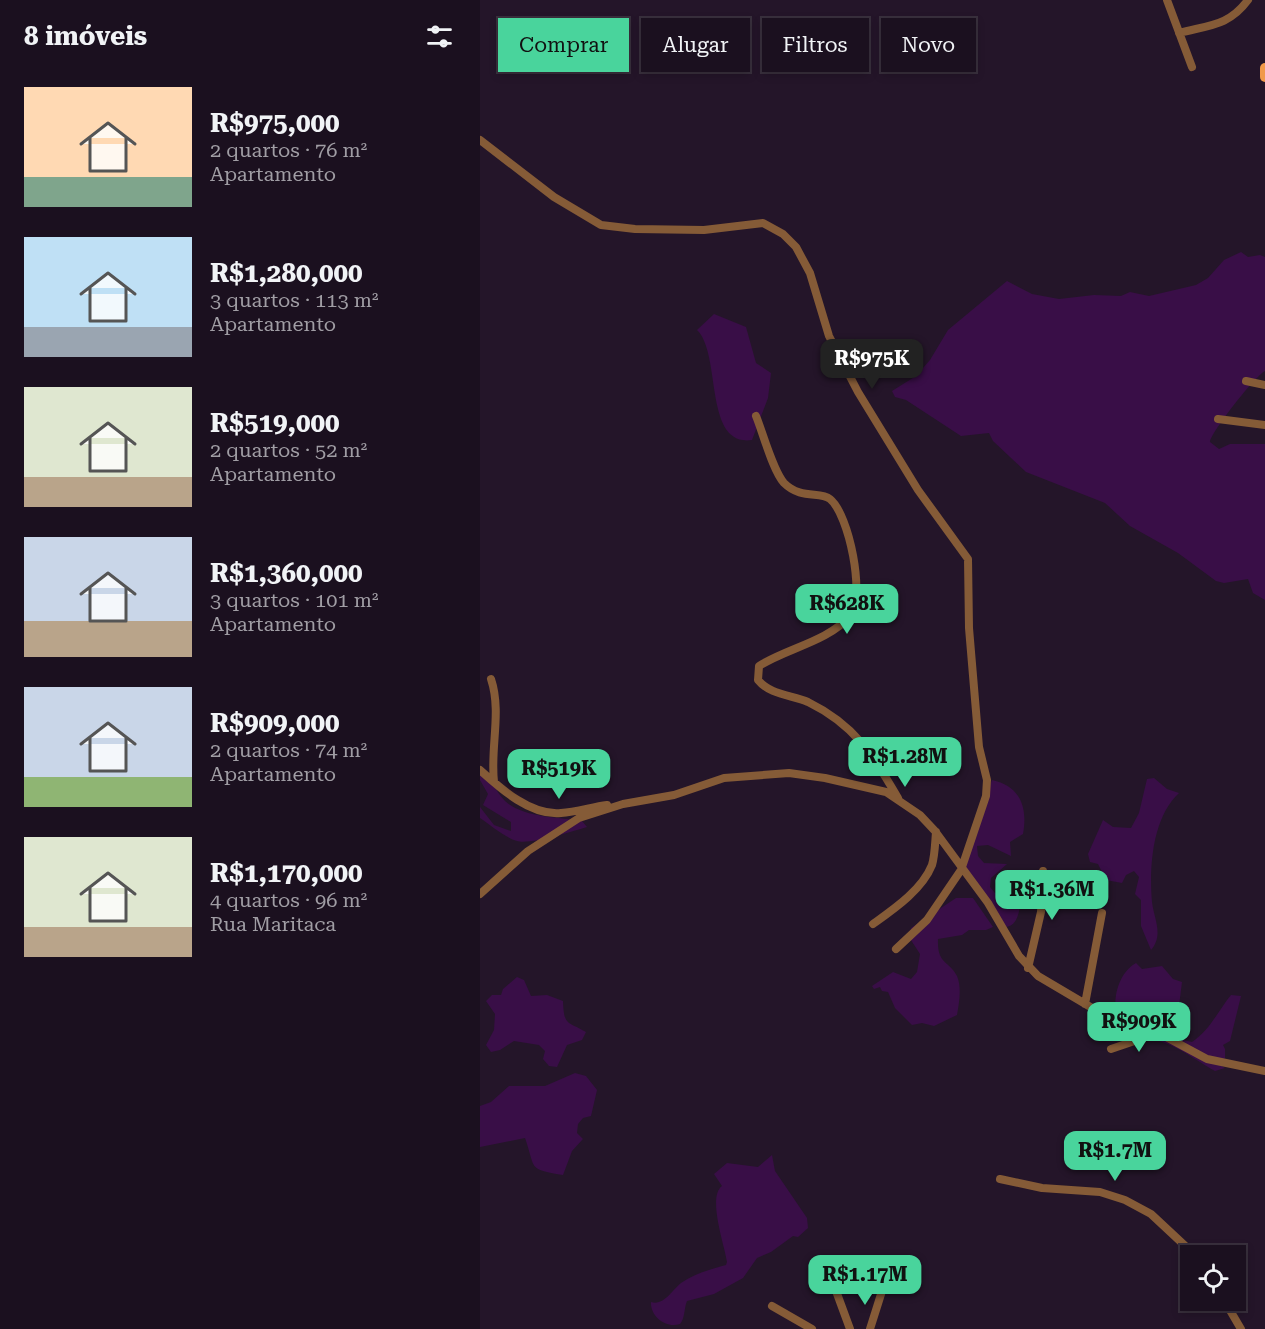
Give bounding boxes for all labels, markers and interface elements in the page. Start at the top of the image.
chip: Comprar [498,18,629,72]
chip: Alugar [641,18,750,72]
chip: Filtros [762,18,869,72]
chip: Novo [881,18,976,72]
icon: filters [423,20,456,53]
text: 8 imóveis [24,21,147,51]
text: R$975,000 [210,108,340,138]
icon: home [72,111,144,183]
text: 2 quartos · 76 m² [210,138,367,162]
text: Apartamento [210,162,336,186]
text: R$1,280,000 [210,258,363,288]
icon: home [72,261,144,333]
text: 3 quartos · 113 m² [210,288,378,312]
text: Apartamento [210,312,336,336]
pin: R$975K [823,339,921,390]
text: R$975K [834,346,910,370]
text: R$519,000 [210,408,340,438]
icon: home [72,411,144,483]
text: 2 quartos · 52 m² [210,438,367,462]
text: Apartamento [210,462,336,486]
text: R$1,360,000 [210,558,363,588]
icon: home [72,561,144,633]
pin: R$628K [798,584,896,635]
text: 3 quartos · 101 m² [210,588,378,612]
text: R$628K [809,591,885,615]
text: Apartamento [210,612,336,636]
text: R$909,000 [210,708,340,738]
icon: home [72,711,144,783]
pin: R$1.28M [850,737,960,788]
text: 2 quartos · 74 m² [210,738,367,762]
text: R$1.28M [862,744,948,768]
pin: R$519K [510,749,608,800]
text: R$519K [521,756,597,780]
text: Apartamento [210,762,336,786]
text: R$1,170,000 [210,858,363,888]
icon: home [72,861,144,933]
pin: R$1.36M [997,870,1107,921]
text: R$1.36M [1009,877,1095,901]
text: 4 quartos · 96 m² [210,888,367,912]
text: Rua Maritaca [210,912,336,936]
pin: R$909K [1090,1002,1188,1053]
text: R$909K [1101,1009,1177,1033]
pin: R$1.7M [1066,1131,1164,1182]
text: R$1.7M [1078,1138,1152,1162]
map controls [1180,1245,1246,1311]
button: locate [1180,1245,1246,1311]
pin: R$1.17M [810,1255,920,1306]
text: R$1.17M [822,1262,908,1286]

